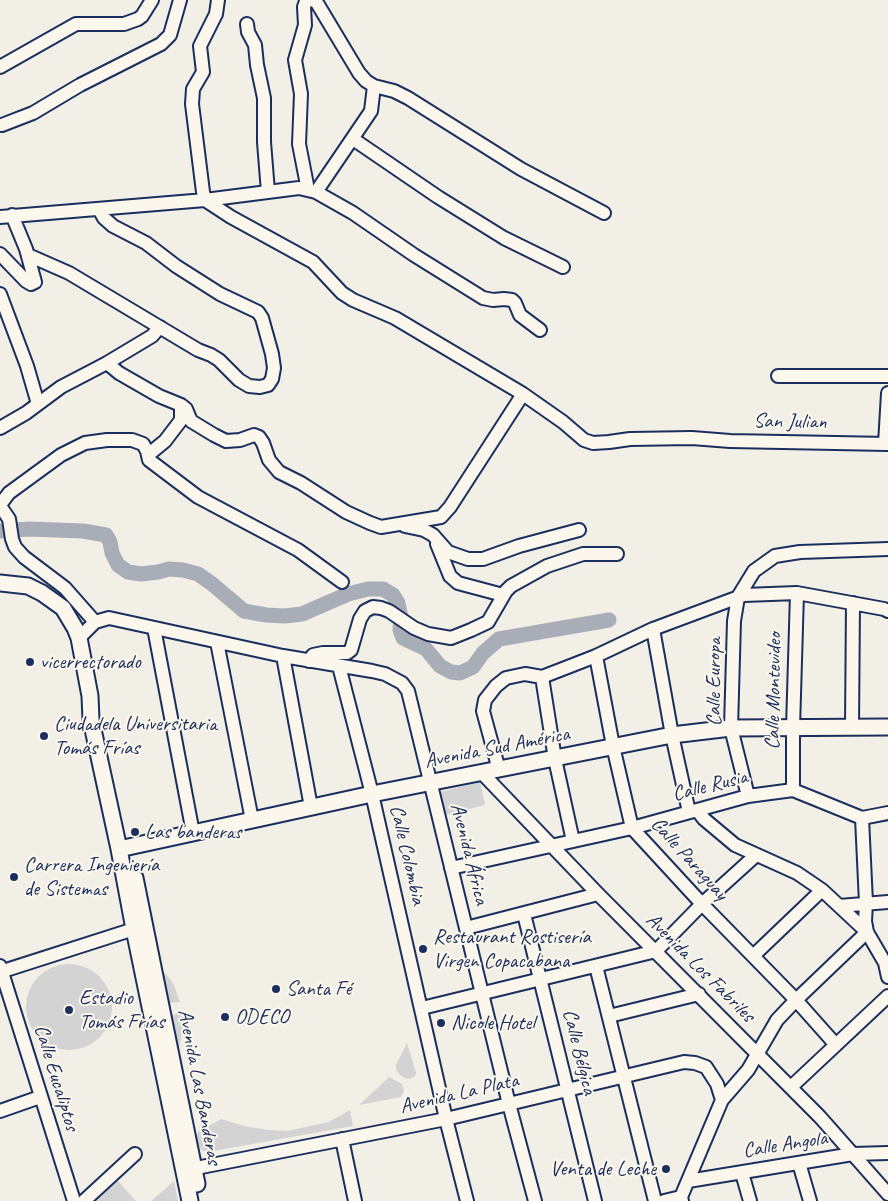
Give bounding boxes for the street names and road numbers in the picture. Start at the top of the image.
street label: San Julian [753,409,827,435]
street label: Calle Montevideo [760,632,788,750]
street label: Calle Europa [701,638,727,726]
street label: Avenida Sud América [422,722,572,774]
street label: Calle Rusia [670,765,750,807]
street label: Avenida África [444,801,494,907]
street label: Calle Colombia [383,803,431,907]
street label: Calle Paraguay [645,812,733,906]
street label: Avenida Los Fabriles [640,908,760,1028]
street label: Avenida Las Banderas [172,1007,226,1167]
street label: Calle Bélgica [556,1007,602,1097]
street label: Calle Eucaliptos [28,1022,84,1134]
street label: Avenida La Plata [397,1068,521,1120]
street label: Calle Angola [741,1126,829,1164]

